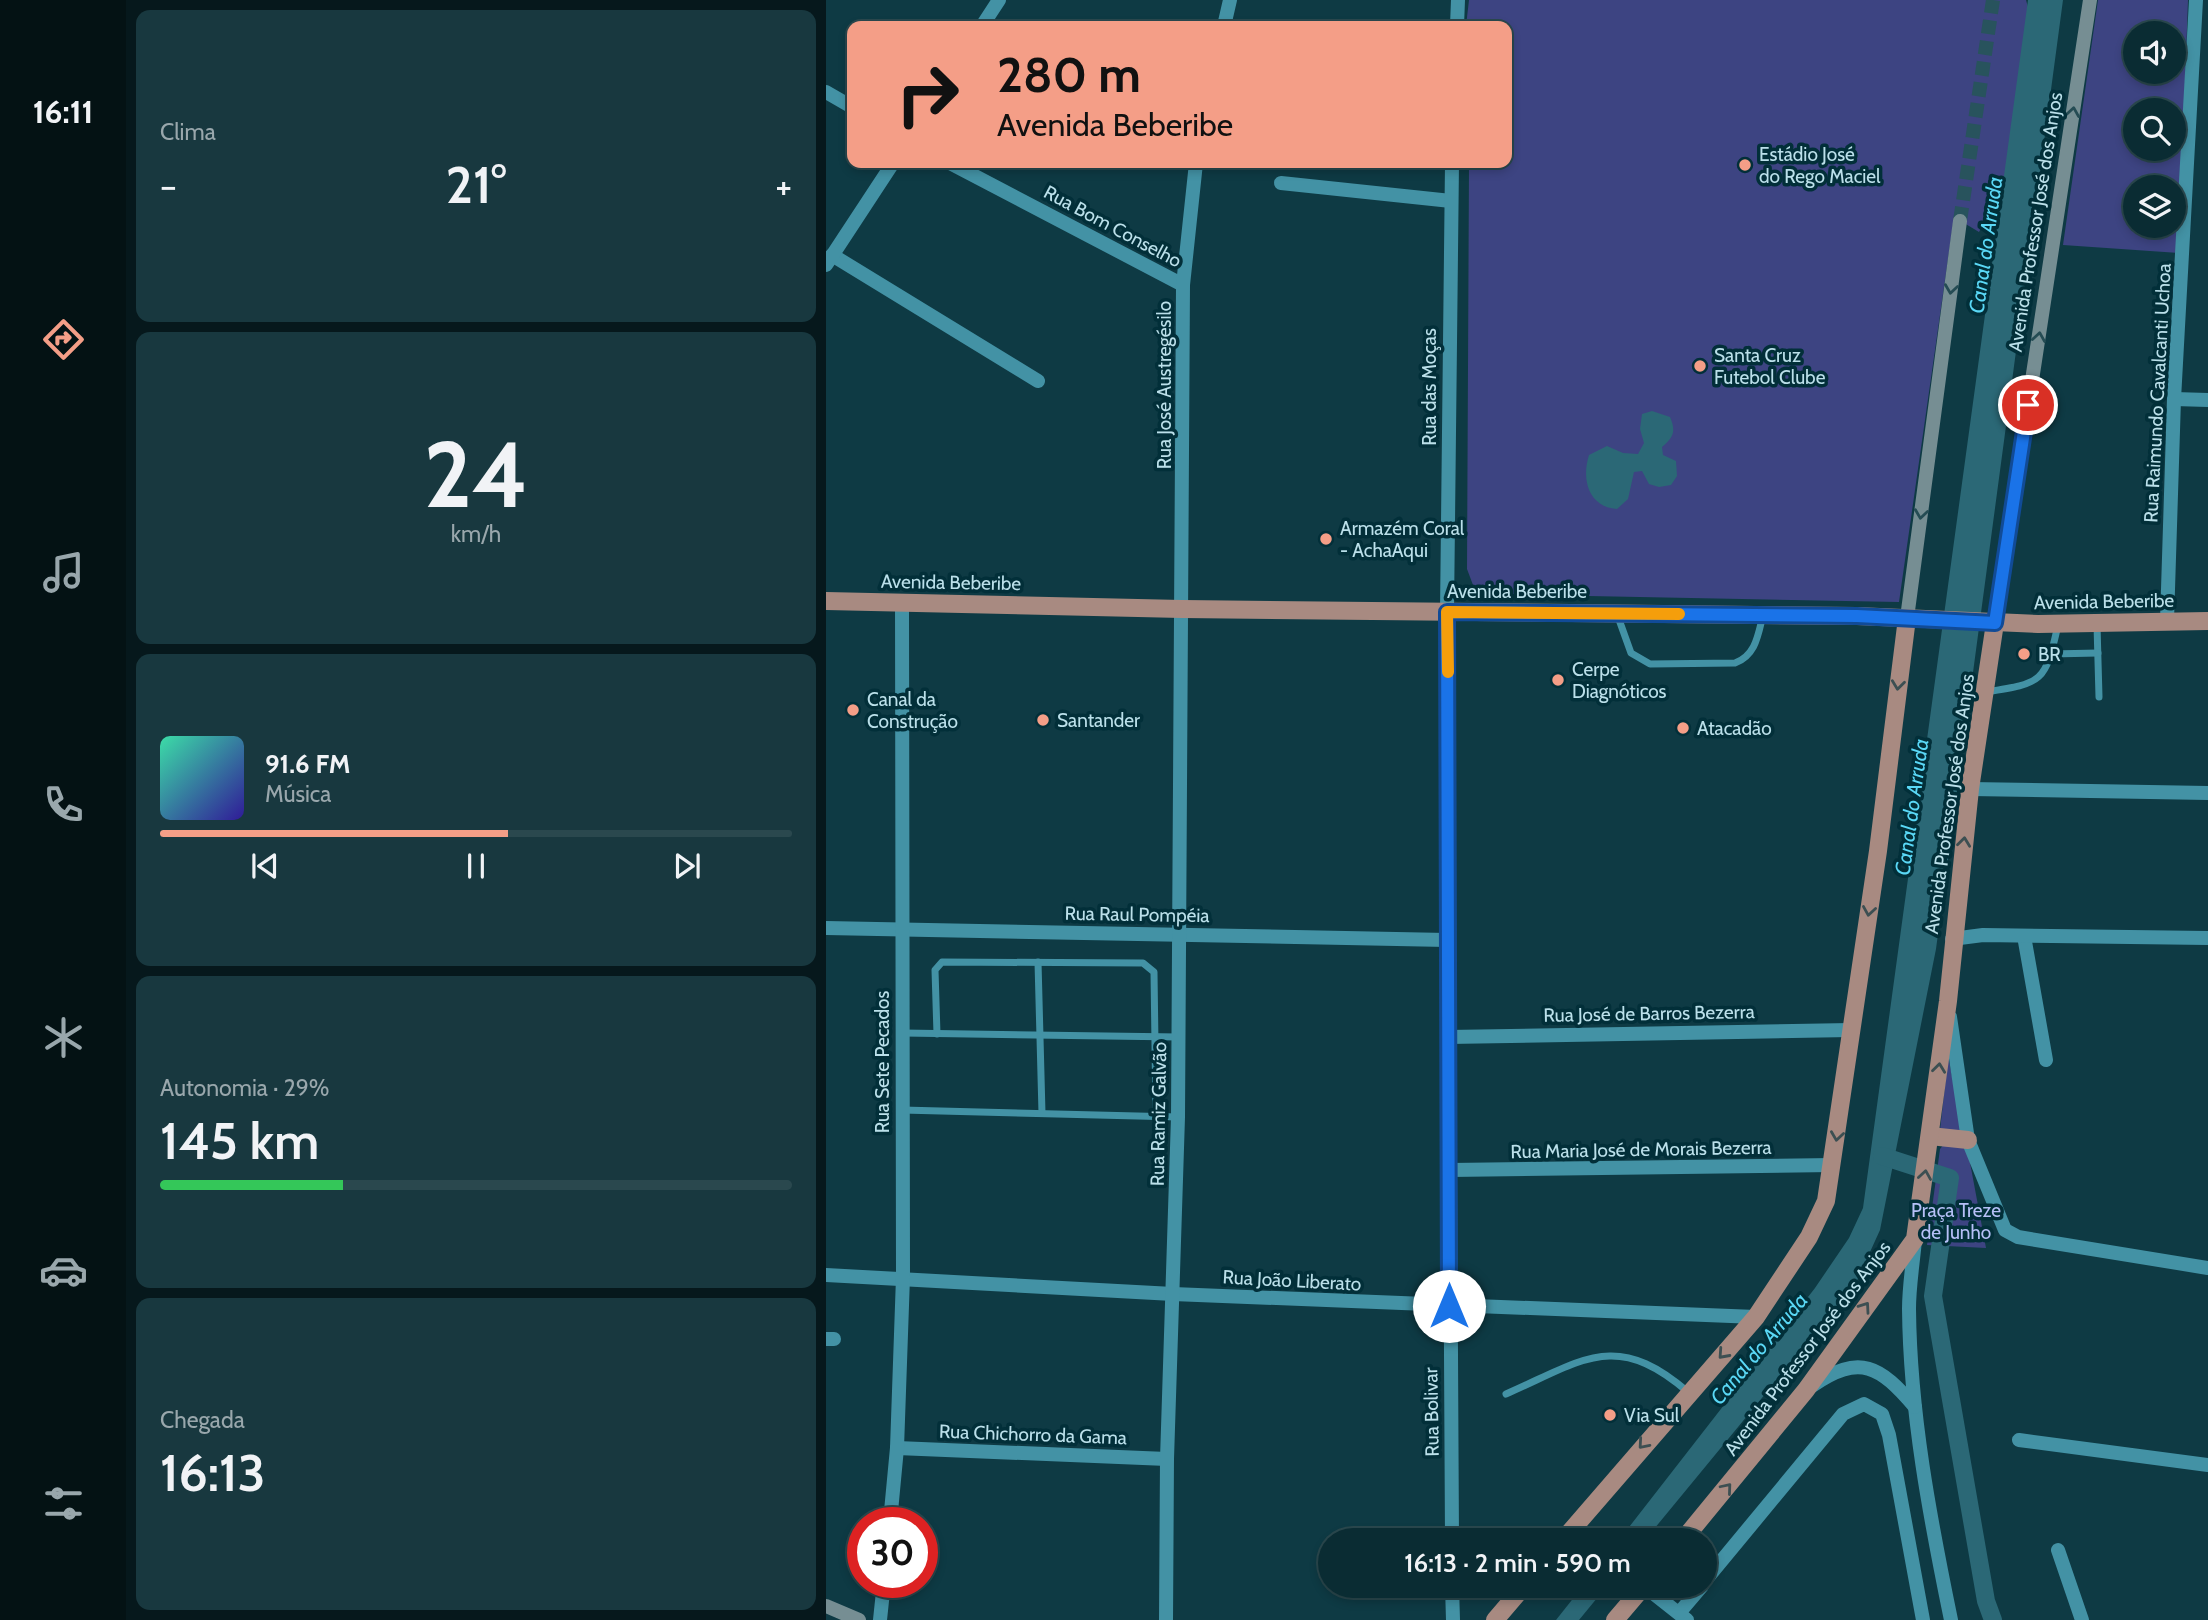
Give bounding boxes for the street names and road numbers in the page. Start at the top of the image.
street label: Avenida Professor José dos Anjos [2004,91,2067,353]
street label: Rua Bom Conselho [1040,180,1186,272]
street label: Rua Raimundo Cavalcanti Uchoa [2139,263,2176,523]
street label: Rua José Austregésilo [1153,301,1176,469]
street label: Rua das Moças [1418,328,1441,446]
street label: Avenida Beberibe [881,570,1022,595]
street label: Avenida Beberibe [1447,580,1587,603]
street label: Avenida Beberibe [2034,589,2175,614]
street label: Avenida Professor José dos Anjos [1920,672,1979,936]
street label: Rua Raul Pompéia [1064,902,1210,927]
street label: Rua Sete Pecados [871,991,894,1133]
street label: Rua José de Barros Bezerra [1543,1000,1755,1027]
street label: Rua Ramiz Galvão [1146,1042,1171,1186]
street label: Rua Maria José de Morais Bezerra [1510,1136,1772,1163]
street label: Avenida Professor José dos Anjos [1719,1237,1896,1460]
street label: Rua João Liberato [1222,1265,1362,1296]
street label: Rua Bolivar [1419,1367,1444,1457]
street label: Rua Chichorro da Gama [939,1420,1127,1449]

